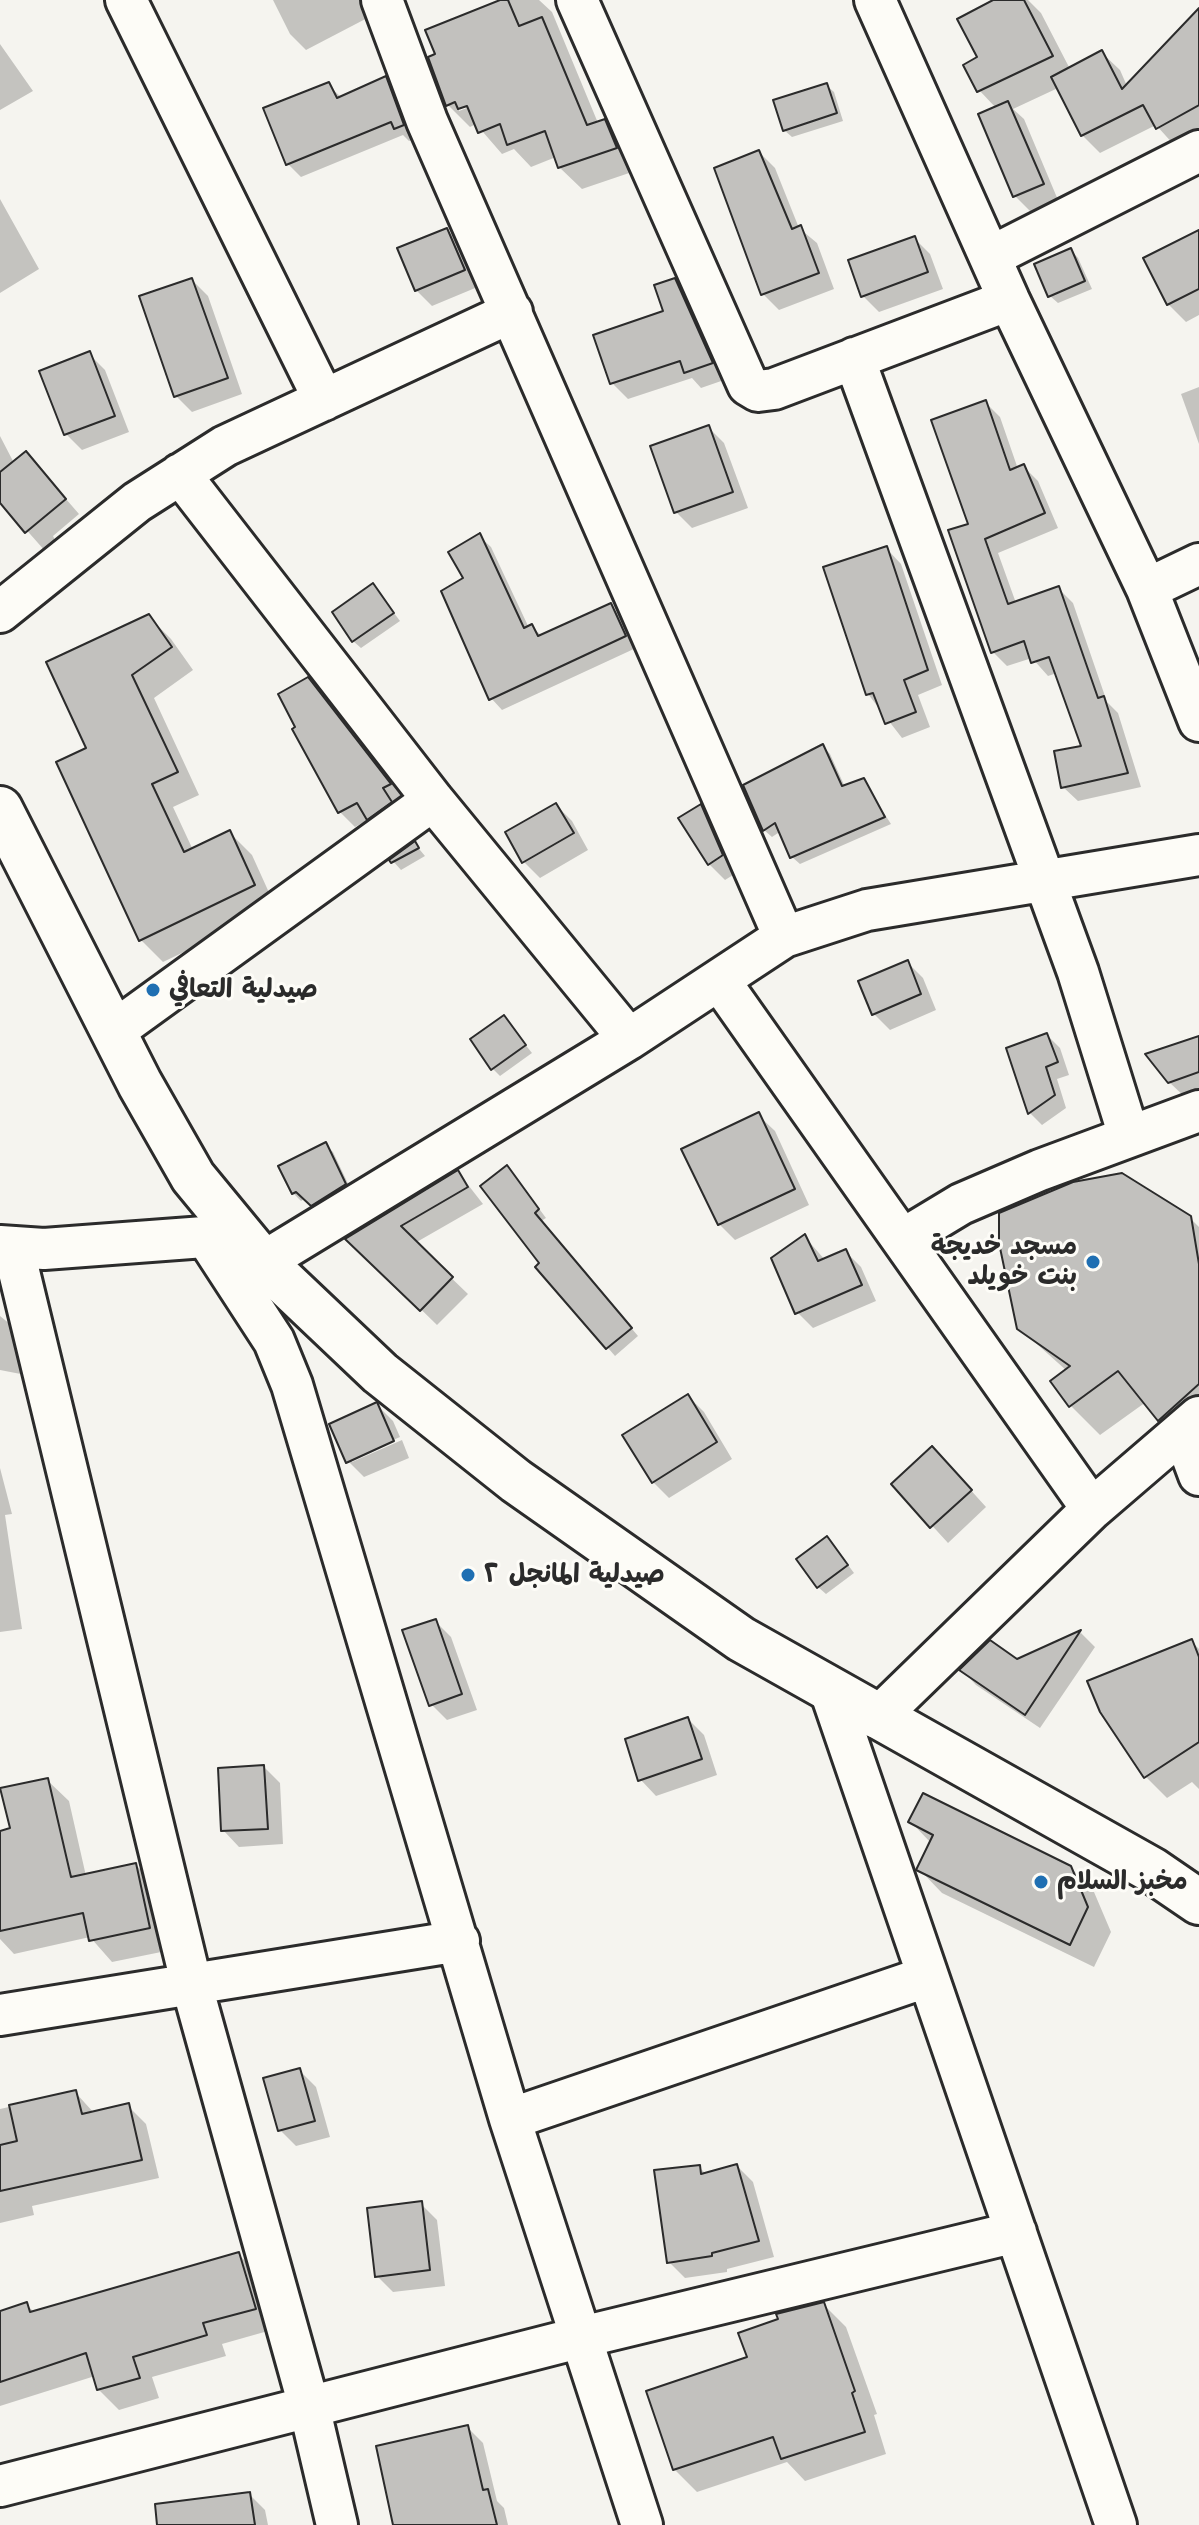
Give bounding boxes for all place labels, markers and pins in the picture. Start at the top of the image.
place label: صيدلية التعافي [169,974,318,1006]
marker: صيدلية التعافي [144,981,162,999]
place label: مسجد خديجة بنت خويلد [931,1231,1077,1292]
marker: مسجد خديجة بنت خويلد [1084,1253,1102,1271]
place label: صيدلية المانجل ٢ [484,1559,665,1591]
marker: صيدلية المانجل ٢ [459,1566,477,1584]
place label: مخبز السلام [1057,1866,1188,1898]
marker: مخبز السلام [1032,1873,1050,1891]

